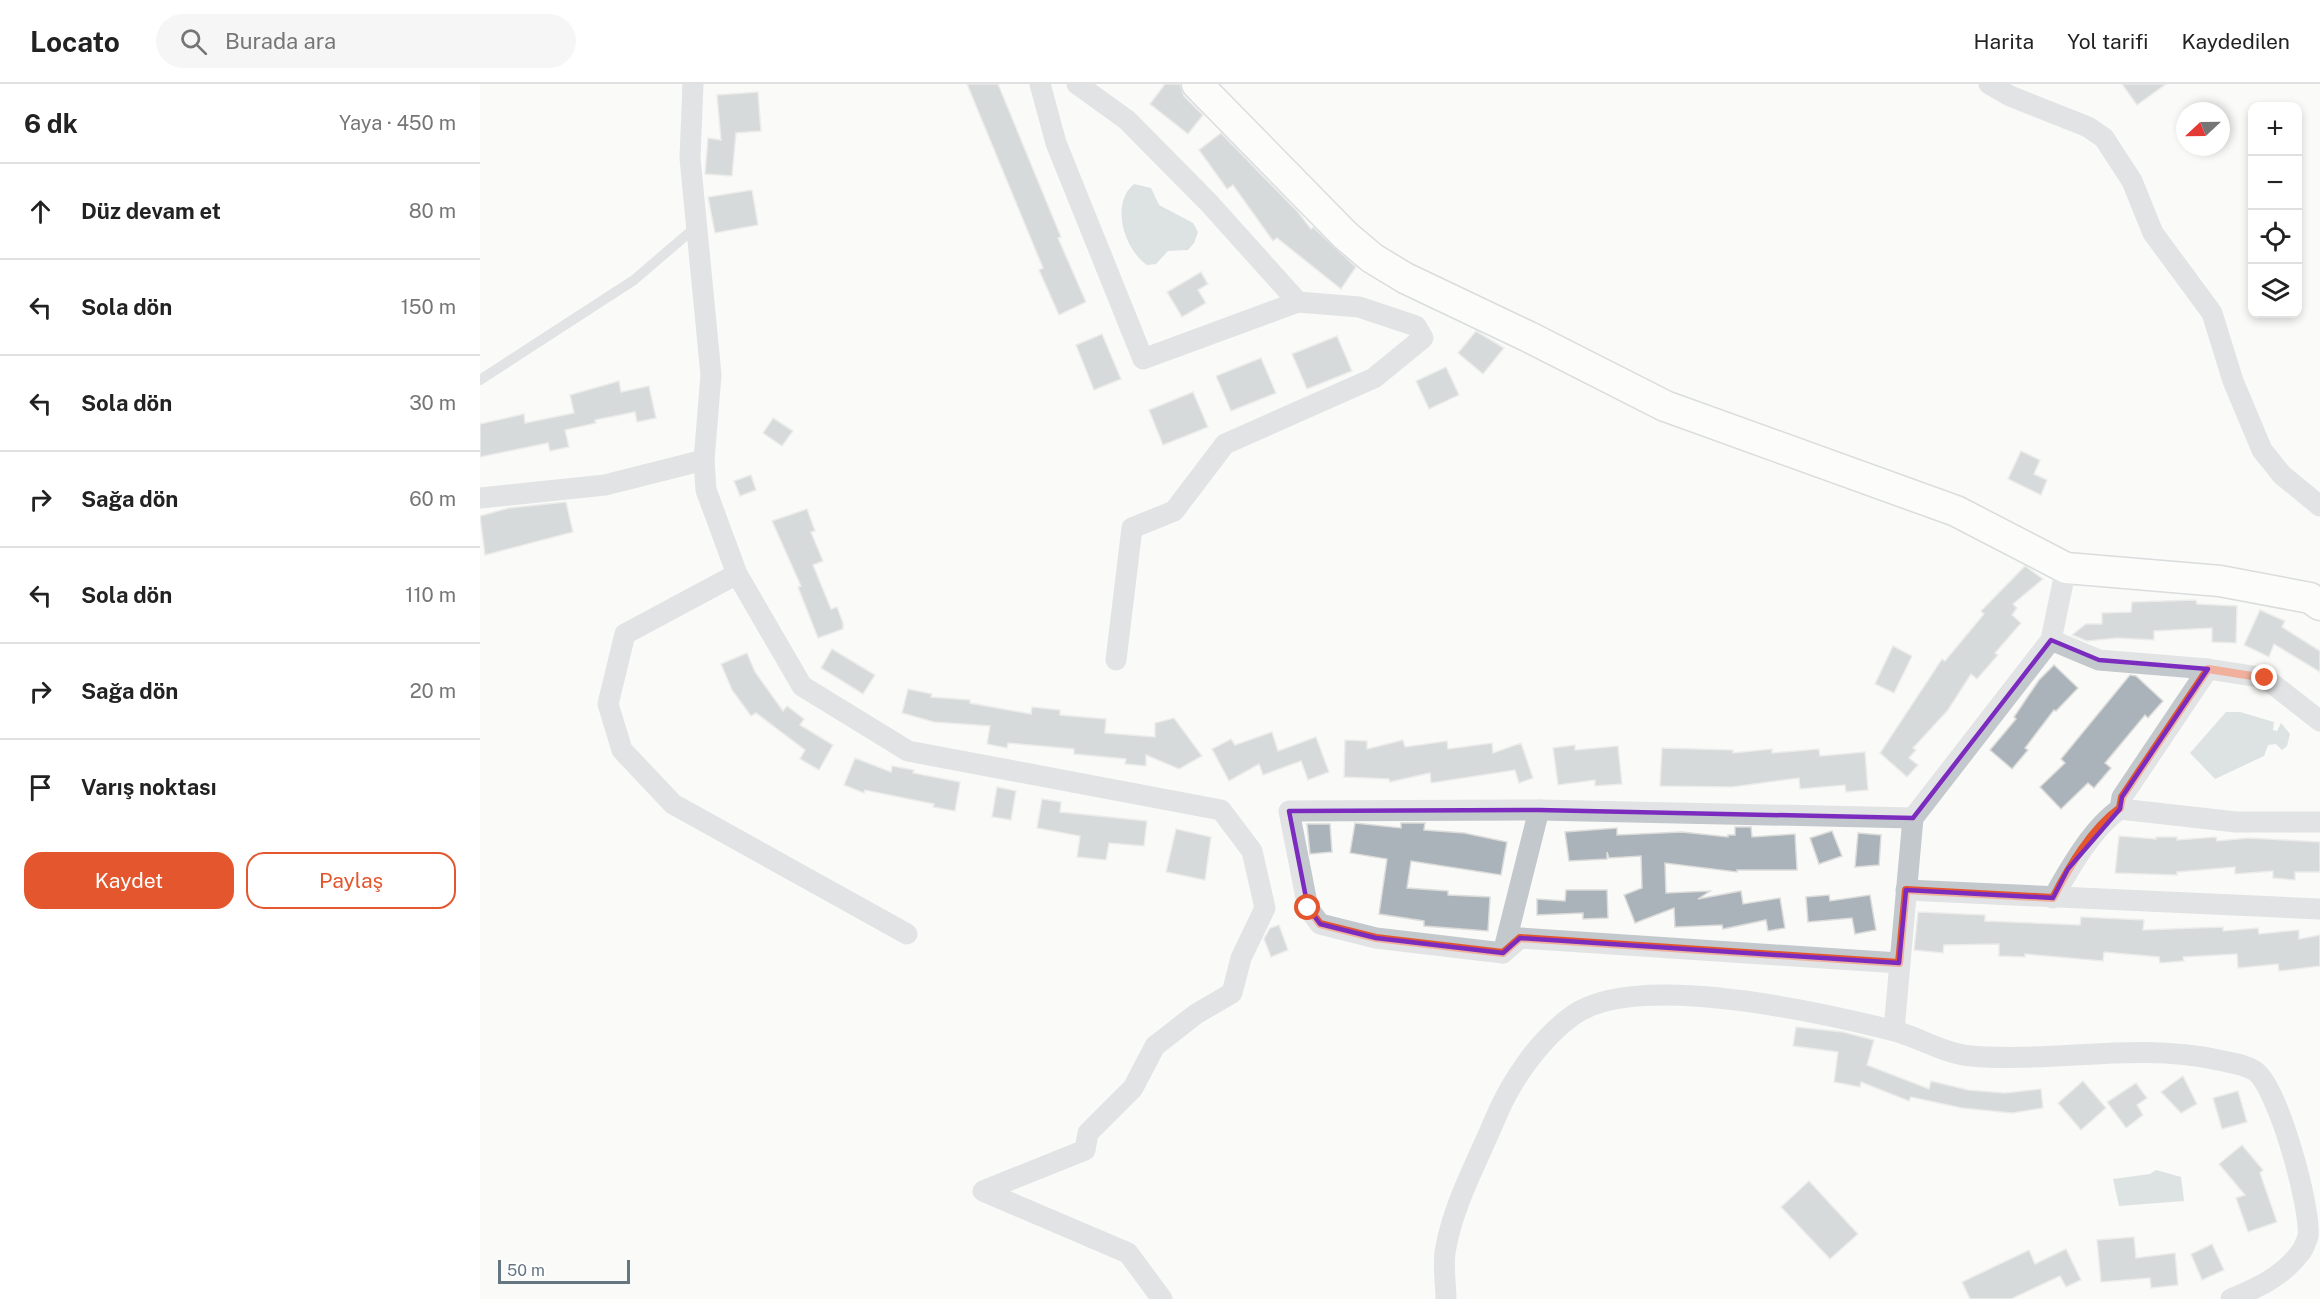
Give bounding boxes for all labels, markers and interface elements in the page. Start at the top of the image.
search box [156,14,576,68]
text: Locato [30,25,120,58]
icon: search [177,25,210,58]
text: Burada ara [225,28,336,54]
text: Harita [1974,29,2034,54]
text: Yol tarifi [2067,29,2148,54]
text: Kaydedilen [2181,29,2290,54]
north arrow [2176,102,2230,156]
map controls [2248,102,2302,318]
button: + [2248,102,2302,156]
text: 6 dk [24,108,78,139]
text: Yaya · 450 m [339,111,456,135]
button: − [2248,156,2302,210]
icon: ahead [24,195,57,228]
text: Düz devam et [81,198,221,224]
text: 80 m [409,199,456,223]
button: locate [2248,210,2302,264]
button: layers [2248,264,2302,318]
icon: left [24,291,57,324]
text: Sola dön [81,294,172,320]
text: 150 m [401,295,456,319]
icon: left [24,387,57,420]
text: Sola dön [81,390,172,416]
text: 30 m [409,391,456,415]
icon: right [24,483,57,516]
text: Sağa dön [81,486,178,512]
text: 60 m [409,487,456,511]
icon: left [24,579,57,612]
text: Sola dön [81,582,172,608]
text: 110 m [405,583,456,607]
route end [2251,664,2277,690]
icon: right [24,675,57,708]
text: Sağa dön [81,678,178,704]
text: 20 m [410,679,456,703]
icon: arrive [24,771,57,804]
text: Varış noktası [81,774,216,800]
button: Kaydet [24,852,234,909]
button: Paylaş [246,852,456,909]
route start [1294,894,1320,920]
scale bar [498,1257,630,1284]
text: 50 m [507,1261,545,1280]

